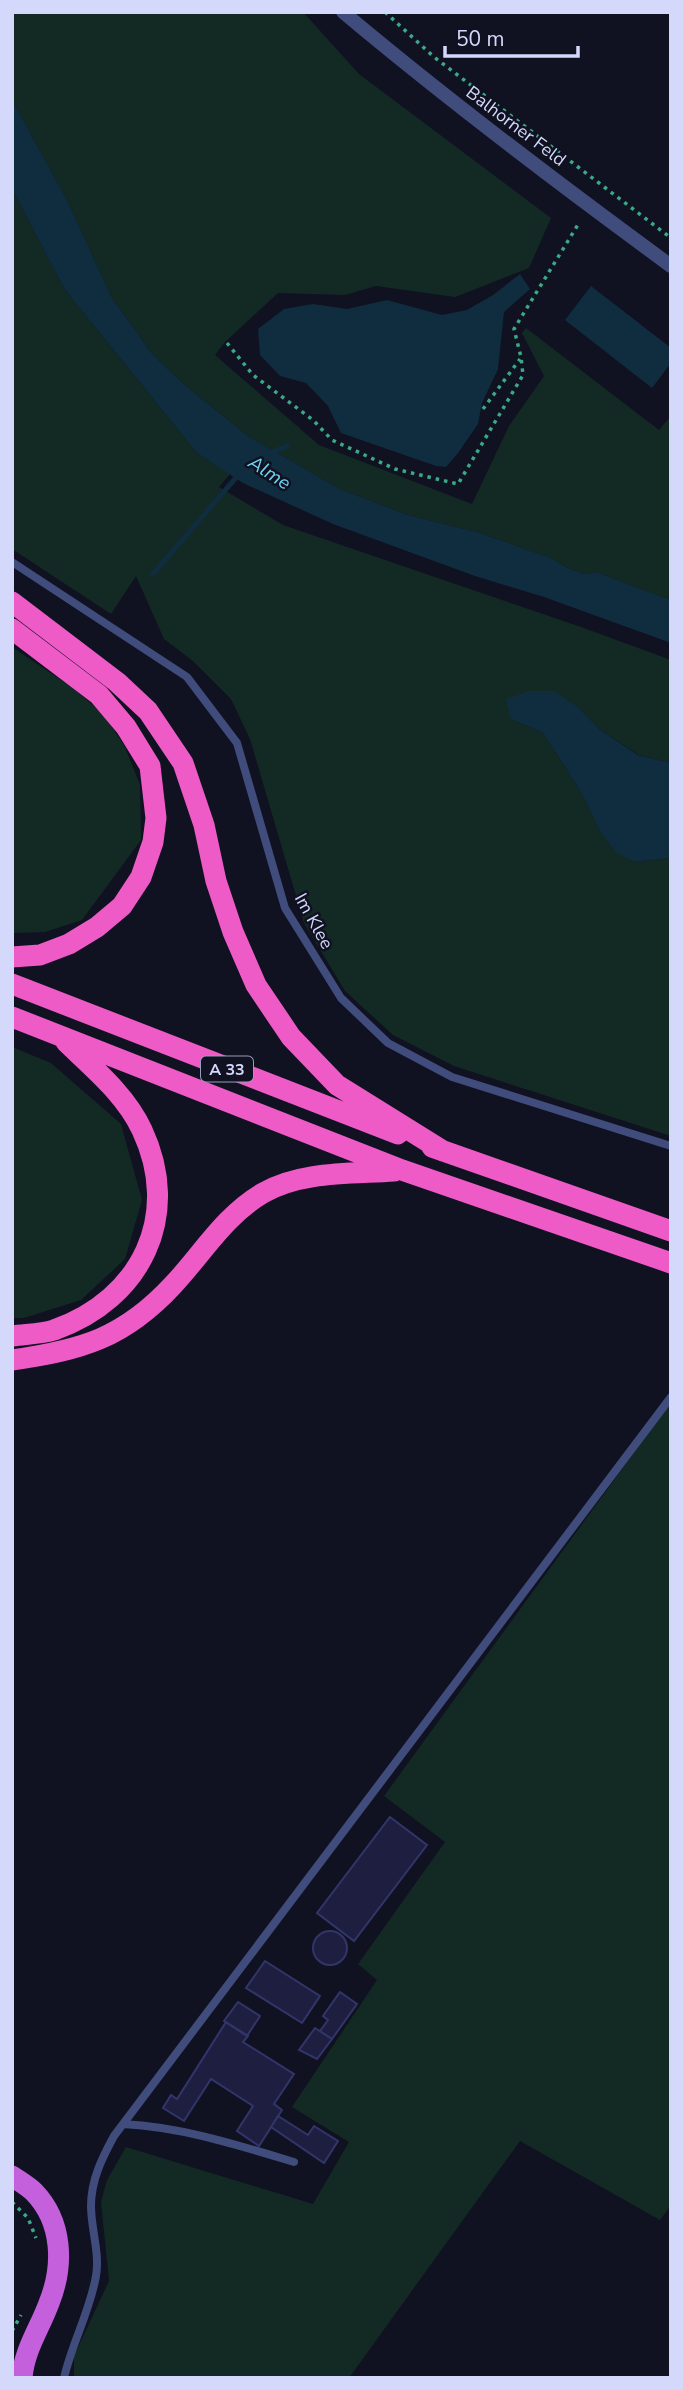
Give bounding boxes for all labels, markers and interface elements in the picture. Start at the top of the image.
scale bar [445,14,578,58]
text: 50 m [456,25,505,53]
street label: Balhorner Feld [461,80,571,172]
water label: Alme [242,449,296,496]
street label: Im Klee [289,889,339,953]
road number: A 33 [201,1056,253,1082]

